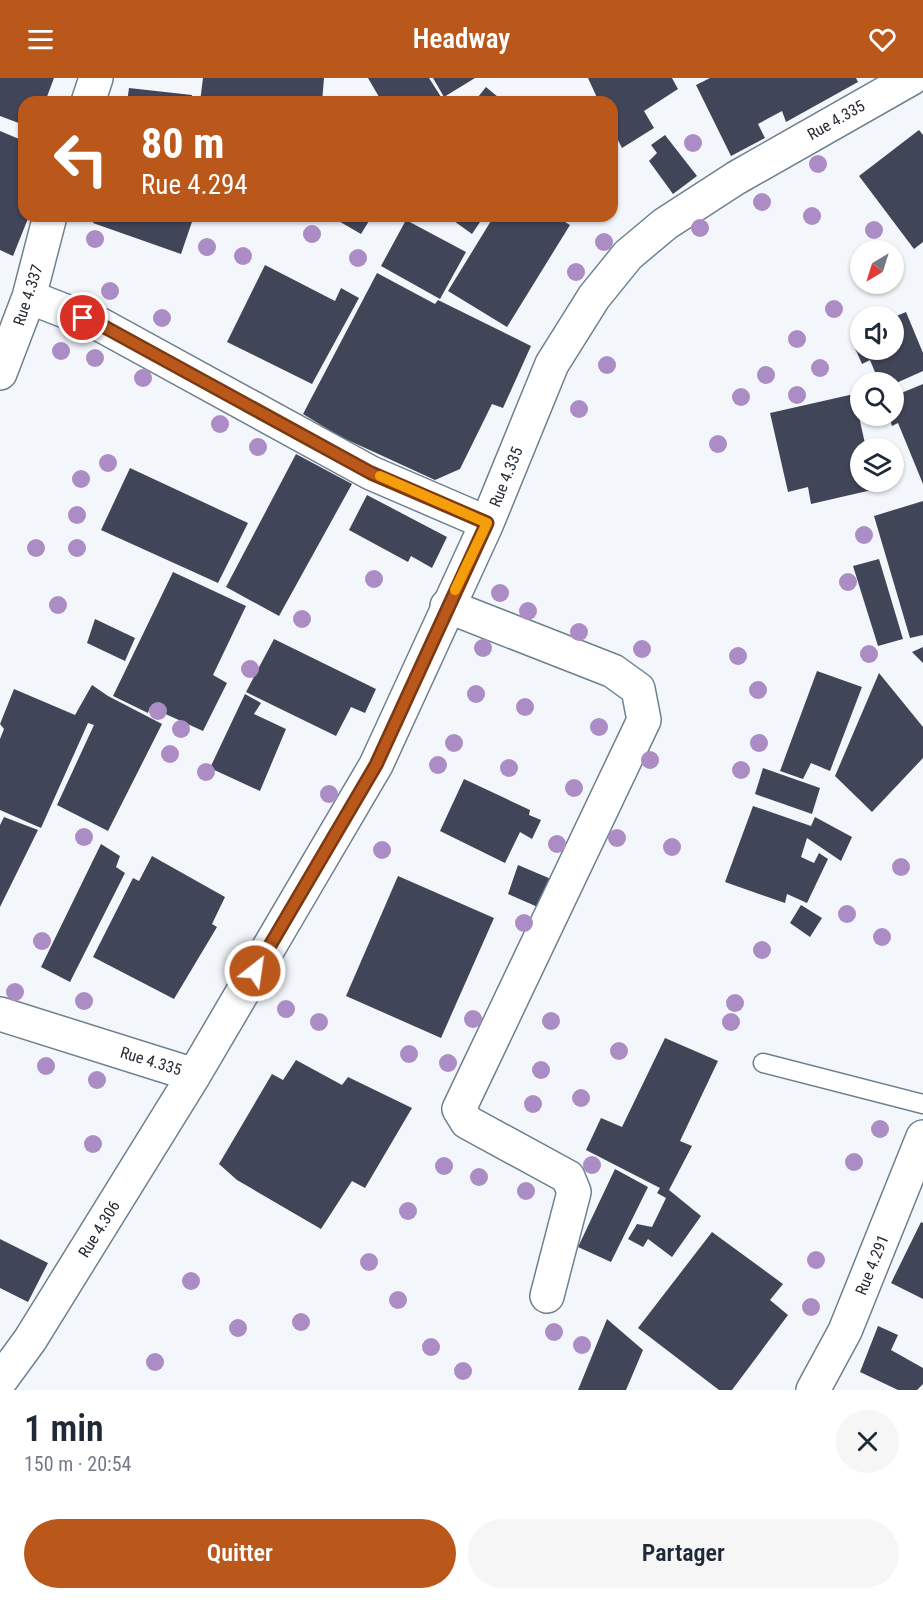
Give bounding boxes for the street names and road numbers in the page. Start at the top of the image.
street label: Rue 4.335 [804,96,868,144]
street label: Rue 4.337 [9,262,47,328]
street label: Rue 4.335 [485,444,527,510]
street label: Rue 4.335 [118,1043,184,1079]
street label: Rue 4.306 [74,1197,124,1261]
street label: Rue 4.291 [851,1232,893,1298]

